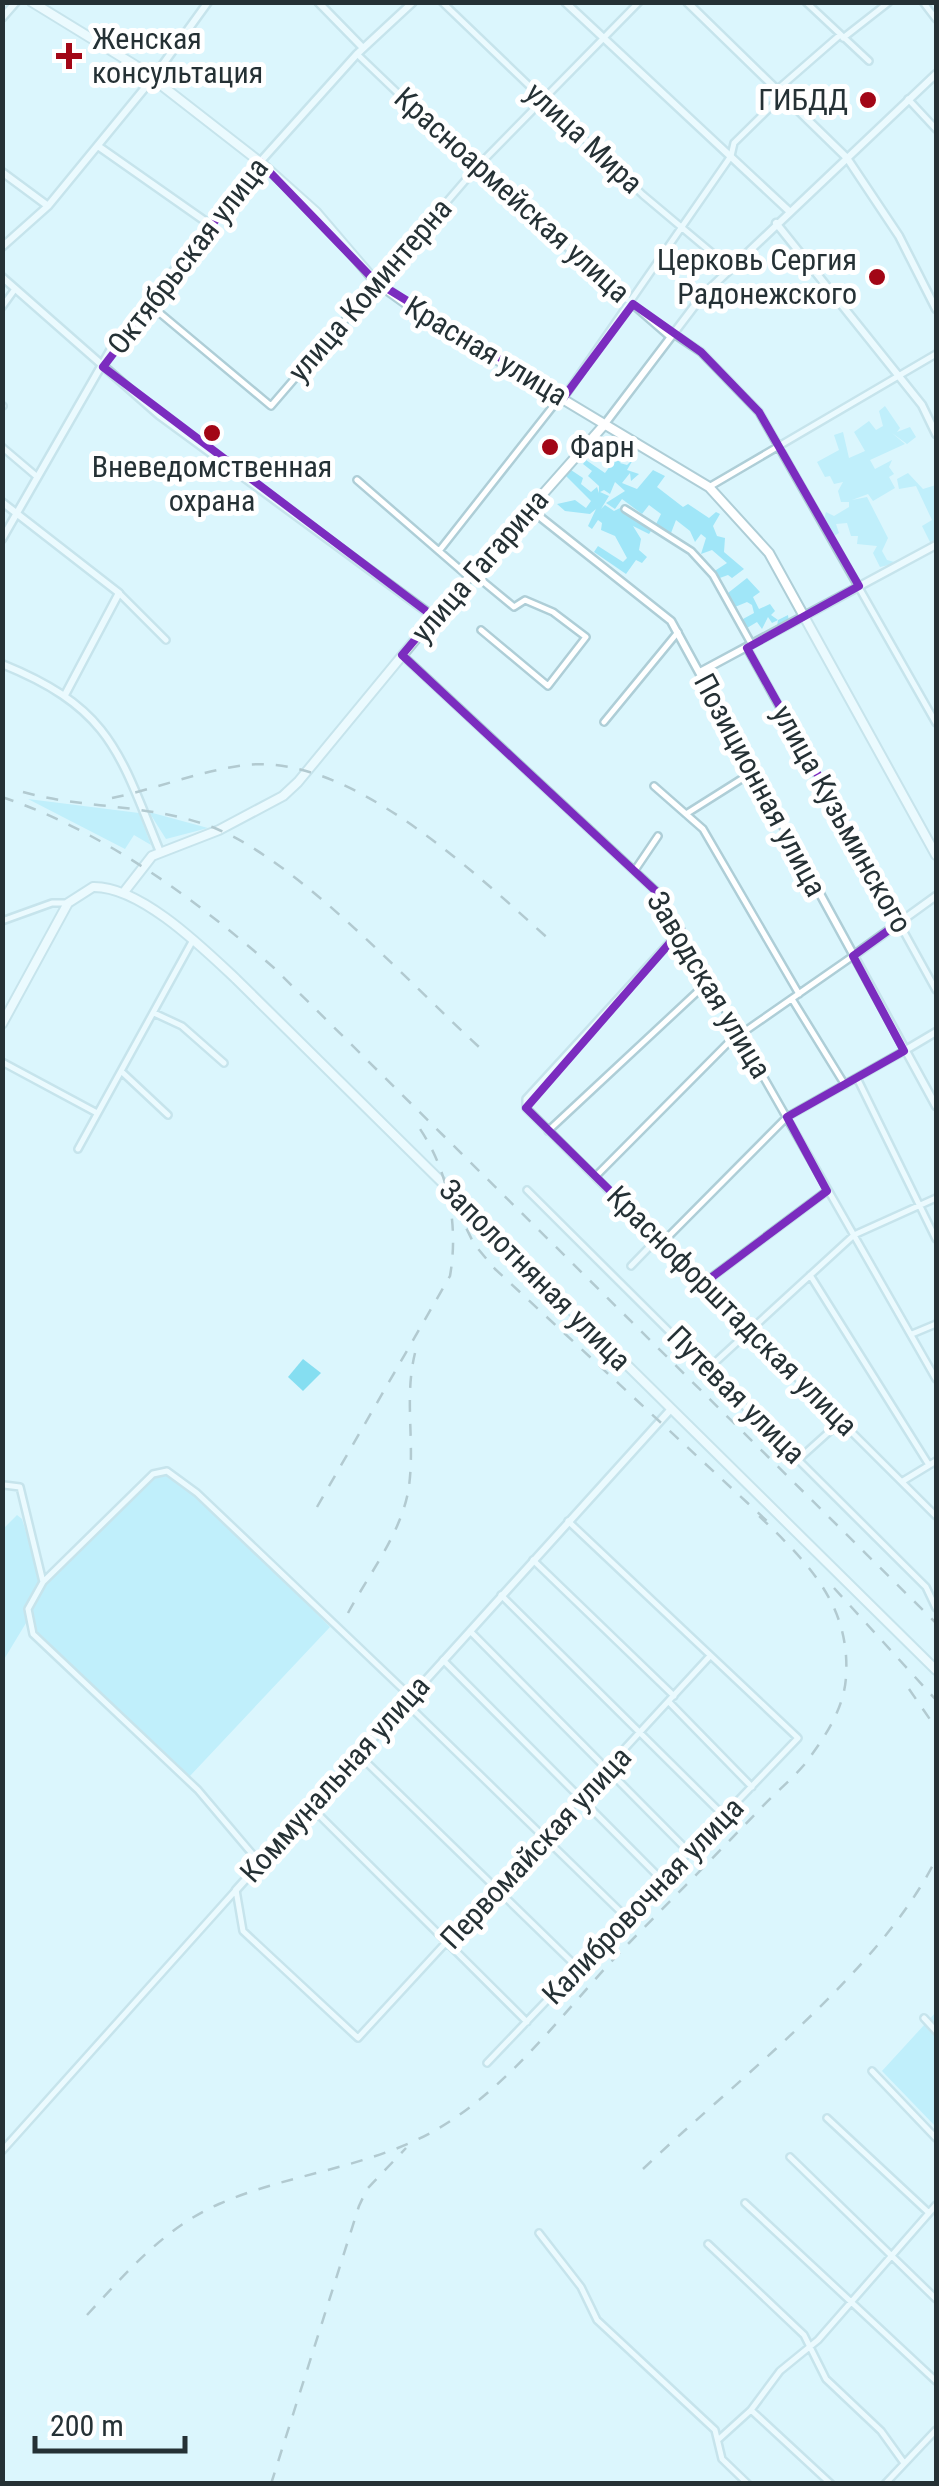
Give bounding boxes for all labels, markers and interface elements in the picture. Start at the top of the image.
place label: Женская консультация [92,21,263,90]
marker: Женская консультация [56,43,82,69]
street label: улица Мира [519,75,650,200]
street label: Красноармейская улица [388,80,637,309]
place label: ГИБДД [758,82,848,117]
marker: ГИБДД [857,89,879,111]
street label: Октябрьская улица [100,150,275,361]
street label: улица Коминтерна [281,191,459,388]
place label: Церковь Сергия Радонежского [657,242,857,311]
marker: Церковь Сергия Радонежского [866,266,888,288]
street label: Красная улица [399,288,574,413]
marker: Вневедомственная охрана [201,422,223,444]
place label: Фарн [570,429,635,464]
marker: Фарн [539,436,561,458]
place label: Вневедомственная охрана [92,449,332,518]
street label: улица Гагарина [404,482,555,649]
street label: Позиционная улица [687,667,834,902]
street label: улица Кузьминского [765,699,920,939]
street label: Заводская улица [640,885,779,1084]
street label: Заполотняная улица [432,1172,638,1378]
street label: Краснофорштадская улица [600,1178,865,1443]
street label: Путевая улица [660,1319,812,1471]
street label: Коммунальная улица [233,1668,436,1889]
street label: Первомайская улица [433,1739,638,1956]
street label: Калибровочная улица [535,1790,750,2011]
scale bar [35,2391,185,2453]
text: 200 m [50,2408,124,2443]

